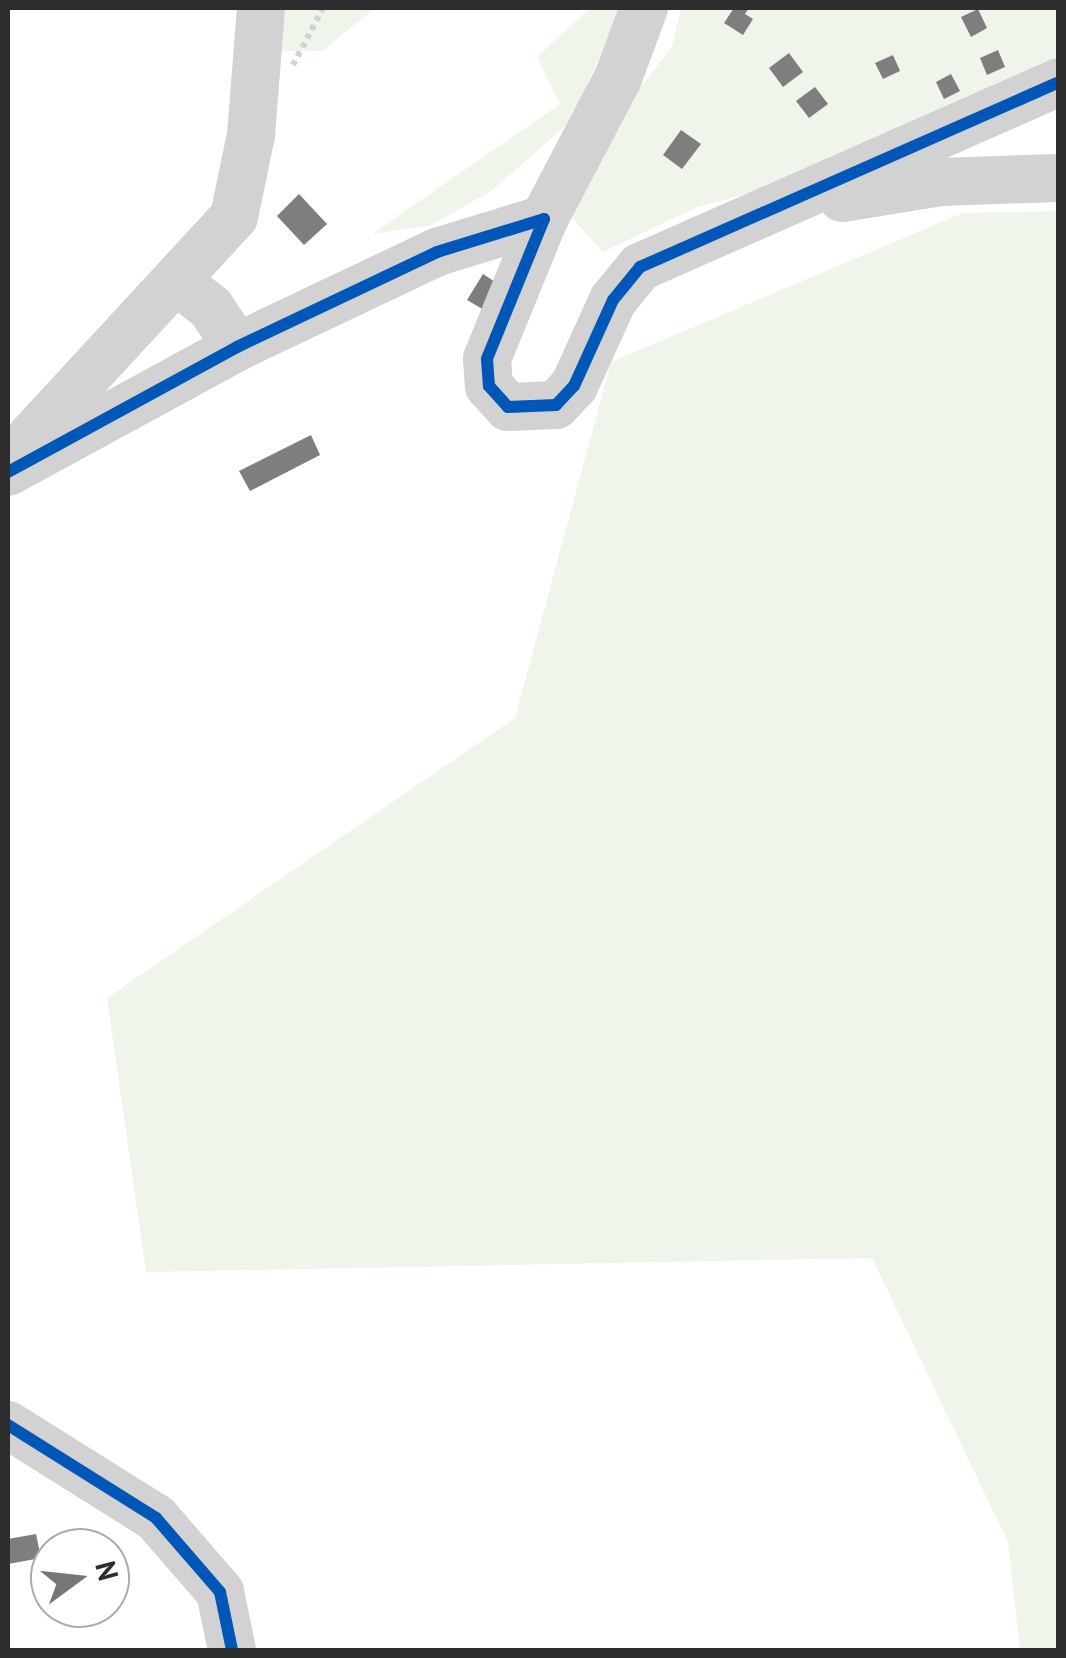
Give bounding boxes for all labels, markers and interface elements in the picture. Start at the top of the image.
north arrow [30,1528,130,1628]
text: N [87,1557,128,1584]

